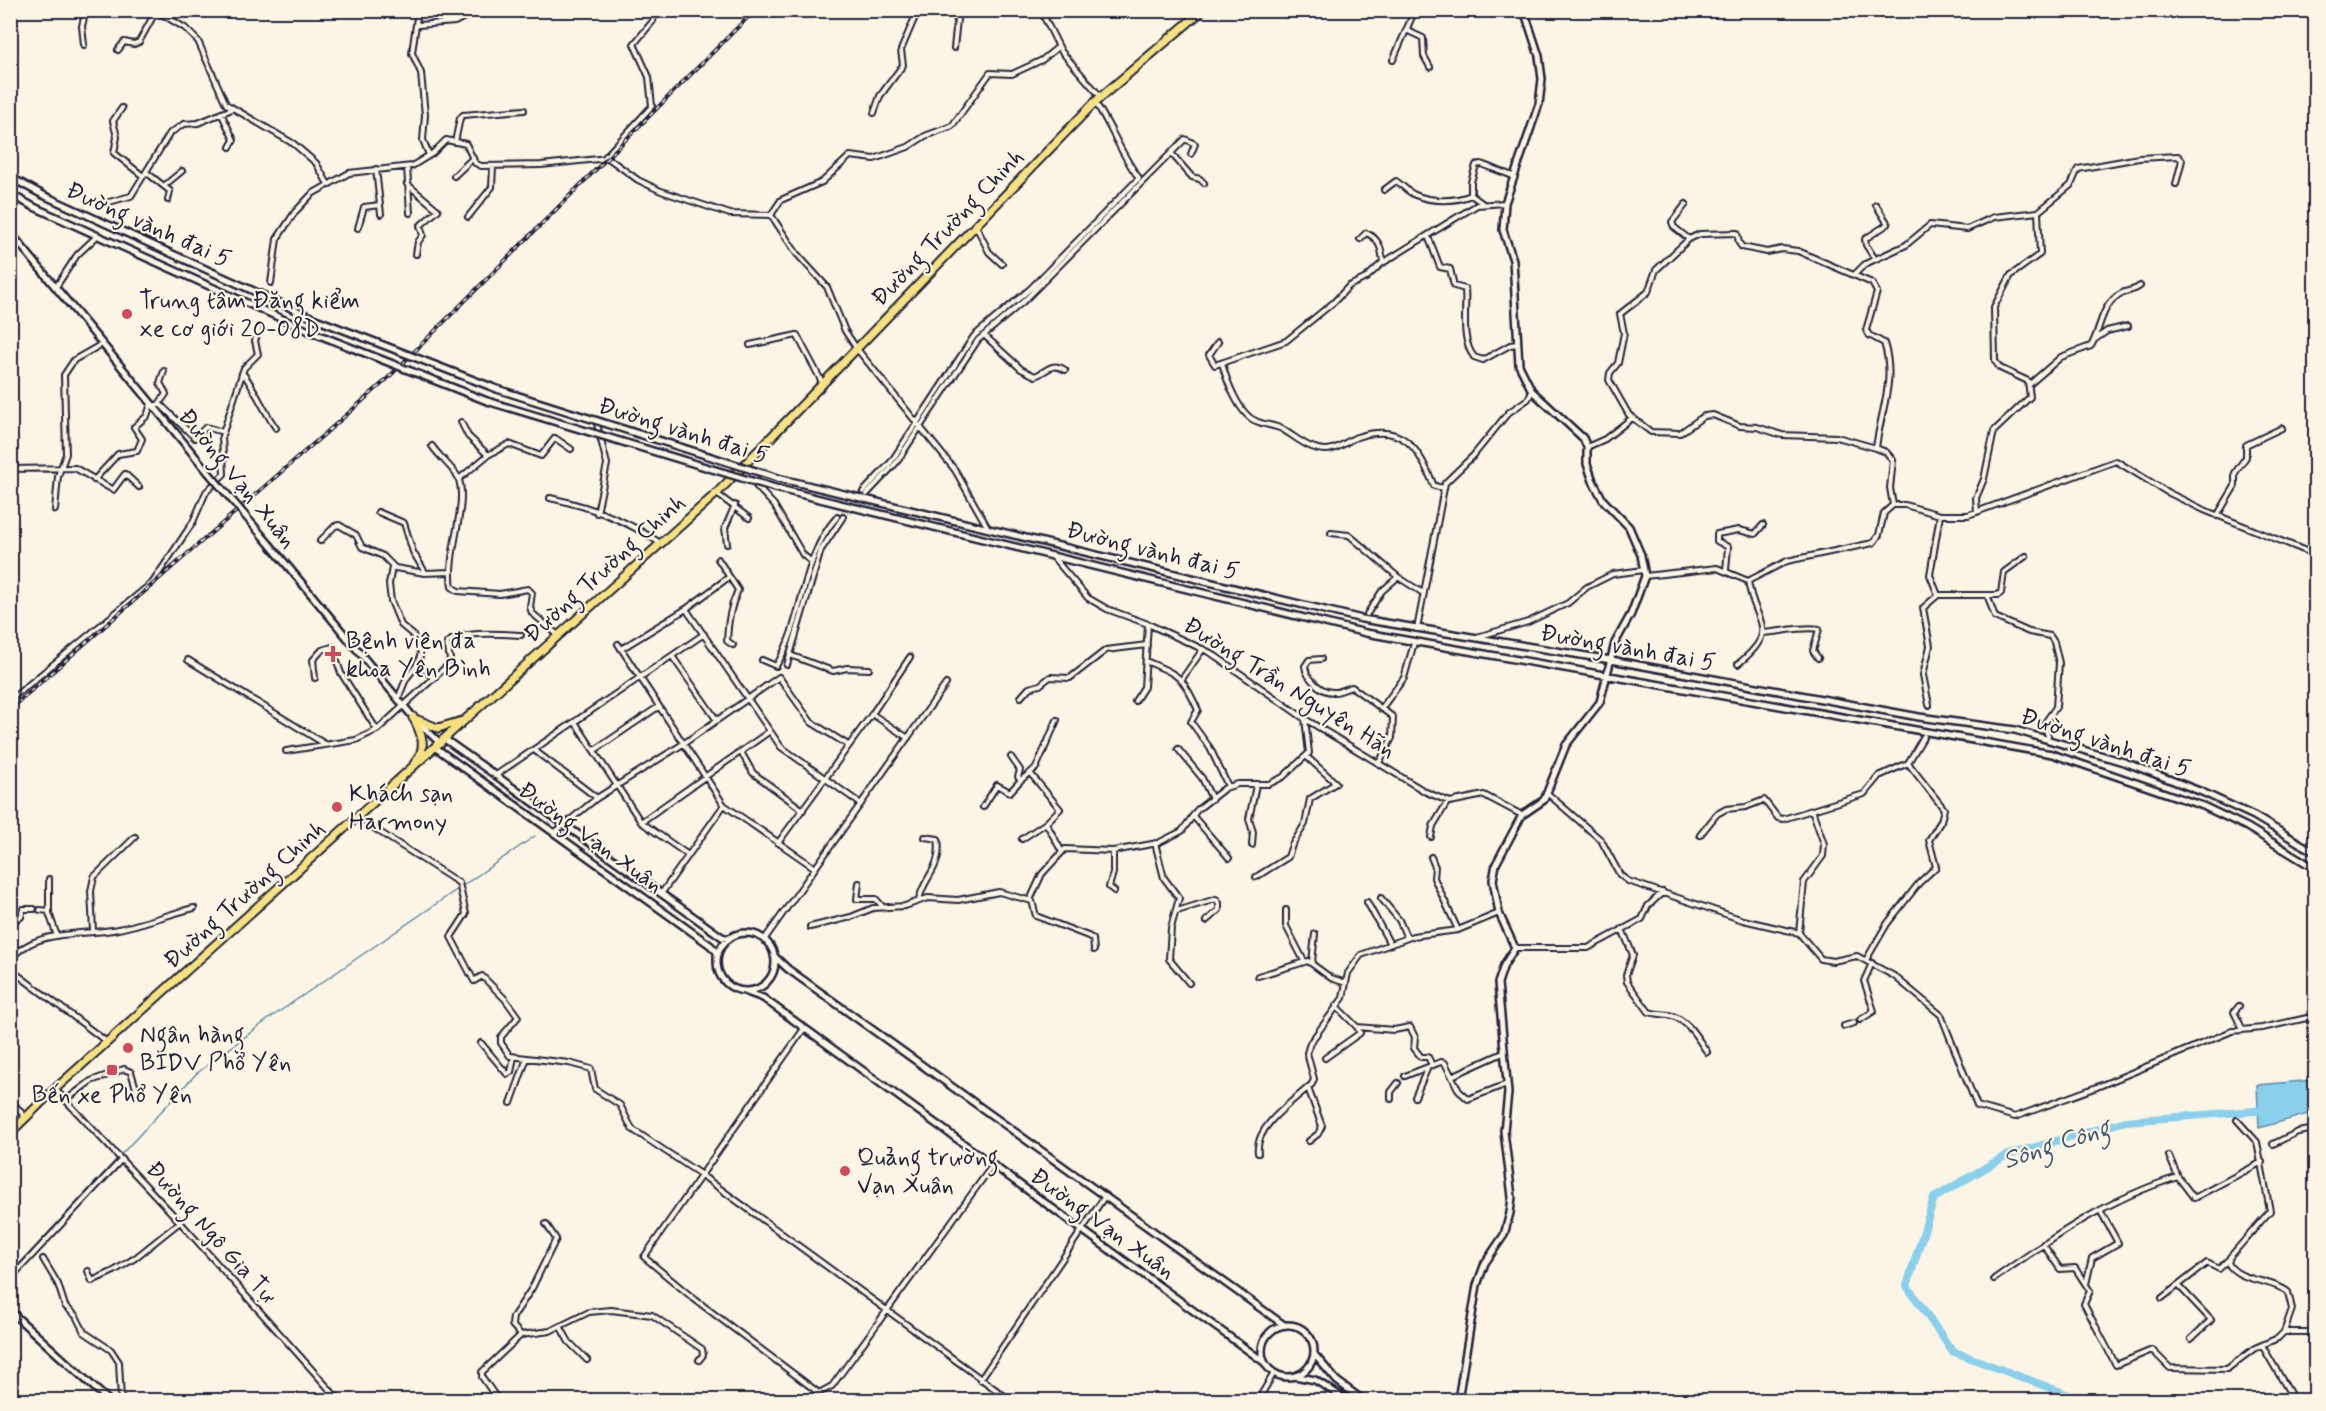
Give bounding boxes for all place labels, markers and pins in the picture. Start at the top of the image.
place label: Trung tâm Đăng kiểm xe cơ giới 20-08D [139,286,360,345]
marker: Trung tâm Đăng kiểm xe cơ giới 20-08D [120,307,134,321]
place label: Bệnh viện đa khoa Yên Bình [346,626,491,685]
marker: Bệnh viện đa khoa Yên Bình [324,645,342,663]
place label: Khách sạn Harmony [349,779,453,838]
marker: Khách sạn Harmony [330,800,344,814]
place label: Ngân hàng BIDV Phổ Yên [140,1020,291,1079]
marker: Ngân hàng BIDV Phổ Yên [121,1041,135,1055]
marker: Bến xe Phổ Yên [105,1063,119,1077]
place label: Bến xe Phổ Yên [32,1080,192,1111]
place label: Quảng trường Vạn Xuân [857,1143,999,1202]
marker: Quảng trường Vạn Xuân [838,1164,852,1178]

